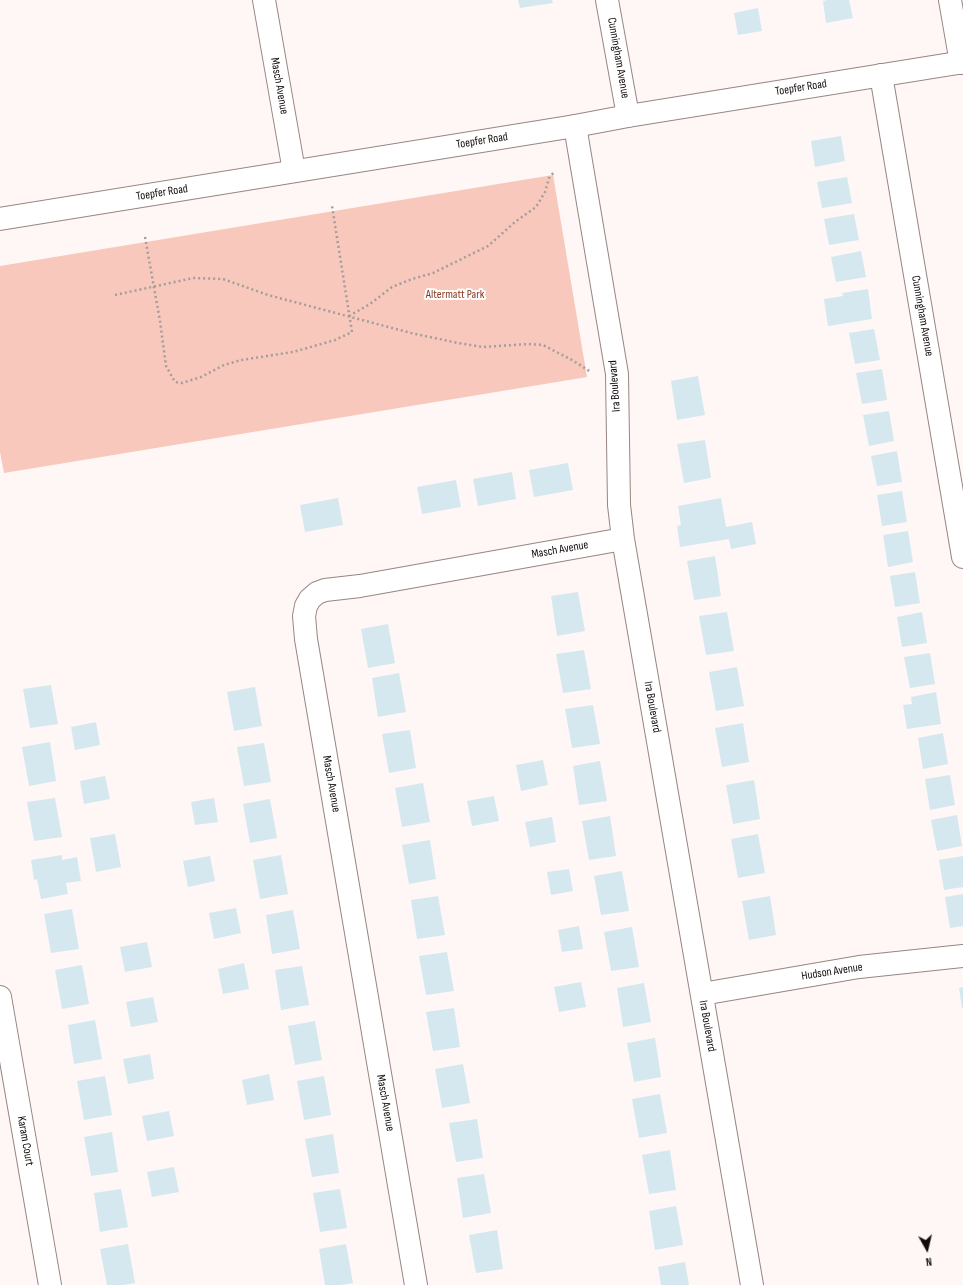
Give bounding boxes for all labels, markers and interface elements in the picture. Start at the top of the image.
street label: Cunningham Avenue [604,16,632,100]
street label: Masch Avenue [267,57,291,115]
street label: Toepfer Road [774,77,828,99]
street label: Toepfer Road [455,130,509,152]
street label: Toepfer Road [135,182,189,204]
street label: Cunningham Avenue [908,274,936,358]
park label: Altermatt Park [426,288,484,302]
street label: Ira Boulevard [606,360,624,412]
street label: Masch Avenue [531,538,589,562]
street label: Ira Boulevard [640,680,664,734]
street label: Masch Avenue [319,755,343,813]
street label: Hudson Avenue [800,960,864,984]
street label: Ira Boulevard [695,999,719,1053]
street label: Masch Avenue [373,1074,397,1132]
street label: Karam Court [14,1115,36,1167]
north arrow [907,1229,947,1269]
text: N [925,1255,933,1268]

